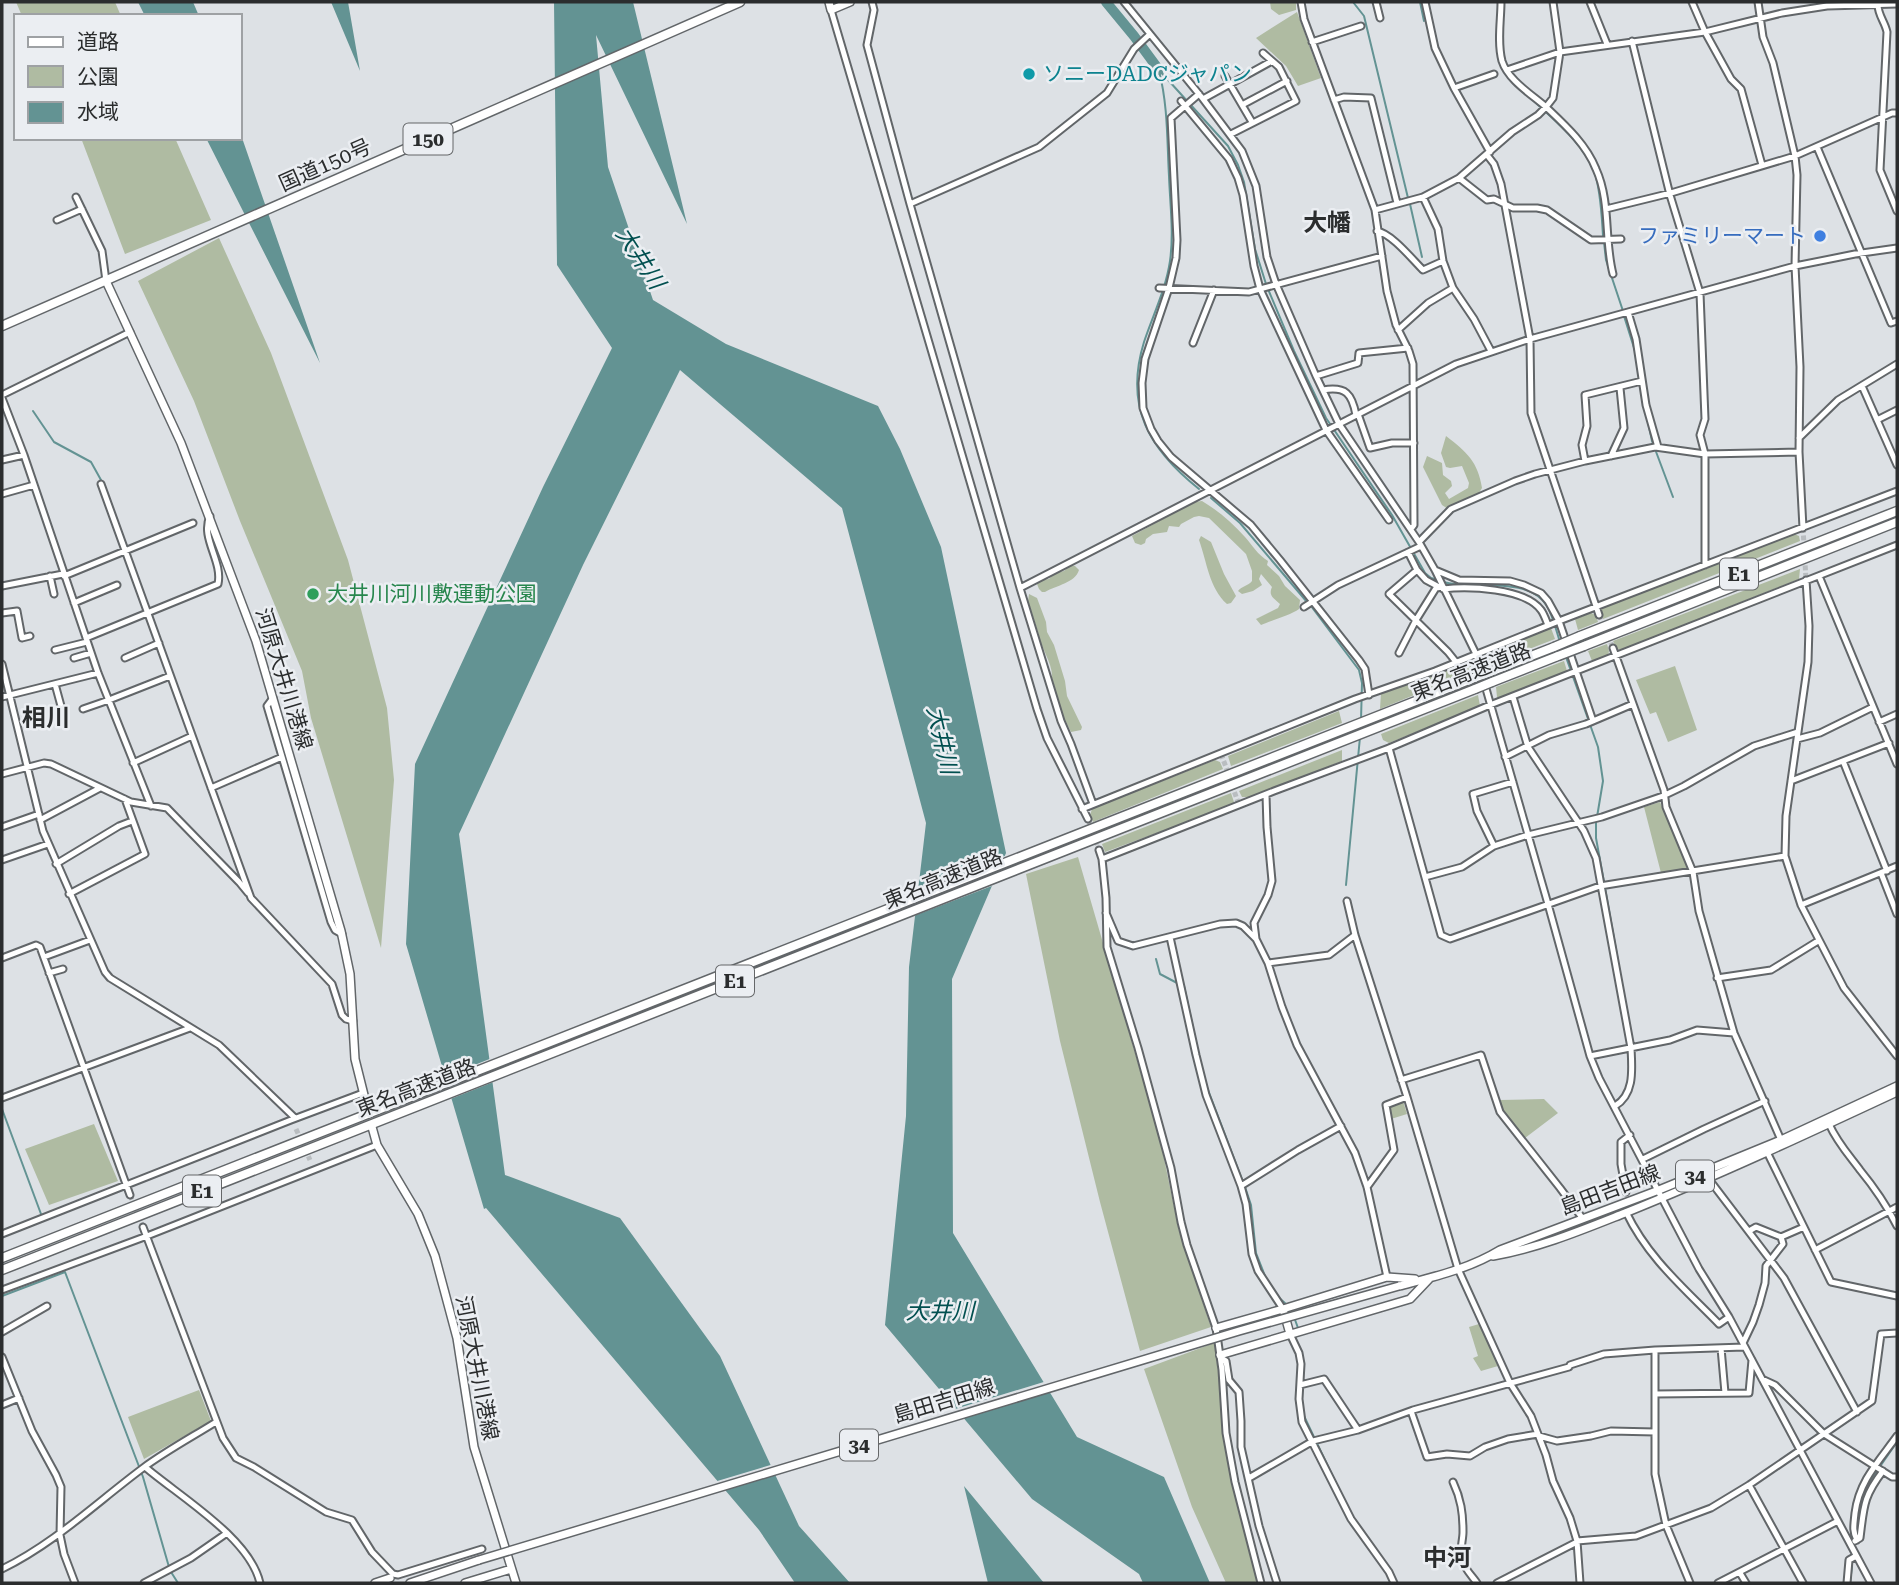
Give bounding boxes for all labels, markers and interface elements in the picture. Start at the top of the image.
legend [14,14,242,140]
text: 道路 [77,30,119,54]
place label: ソニーDADCジャパン [1043,62,1252,86]
text: 公園 [77,65,119,89]
marker: ソニーDADCジャパン [1021,66,1037,82]
text: 水域 [77,100,119,124]
road number: 150 [404,124,452,154]
street label: 国道150号 [275,134,375,196]
district label: 大幡 [1303,209,1351,237]
water label: 大井川 [610,222,672,297]
place label: ファミリーマート [1638,224,1806,248]
marker: ファミリーマート [1812,228,1828,244]
road number: E1 [1720,558,1758,590]
place label: 大井川河川敷運動公園 [327,582,537,606]
marker: 大井川河川敷運動公園 [305,586,321,602]
street label: 河原大井川港線 [251,605,317,753]
street label: 東名高速道路 [1408,638,1534,706]
water label: 大井川 [921,703,964,780]
district label: 相川 [22,704,70,732]
street label: 東名高速道路 [880,844,1006,914]
road number: E1 [716,965,754,996]
street label: 東名高速道路 [353,1054,479,1122]
street label: 島田吉田線 [1557,1160,1663,1220]
road number: 34 [1676,1160,1714,1192]
road number: E1 [183,1176,221,1206]
street label: 河原大井川港線 [451,1294,503,1442]
water label: 大井川 [906,1298,978,1325]
street label: 島田吉田線 [890,1374,998,1428]
road number: 34 [840,1429,878,1460]
district label: 中河 [1423,1544,1471,1572]

